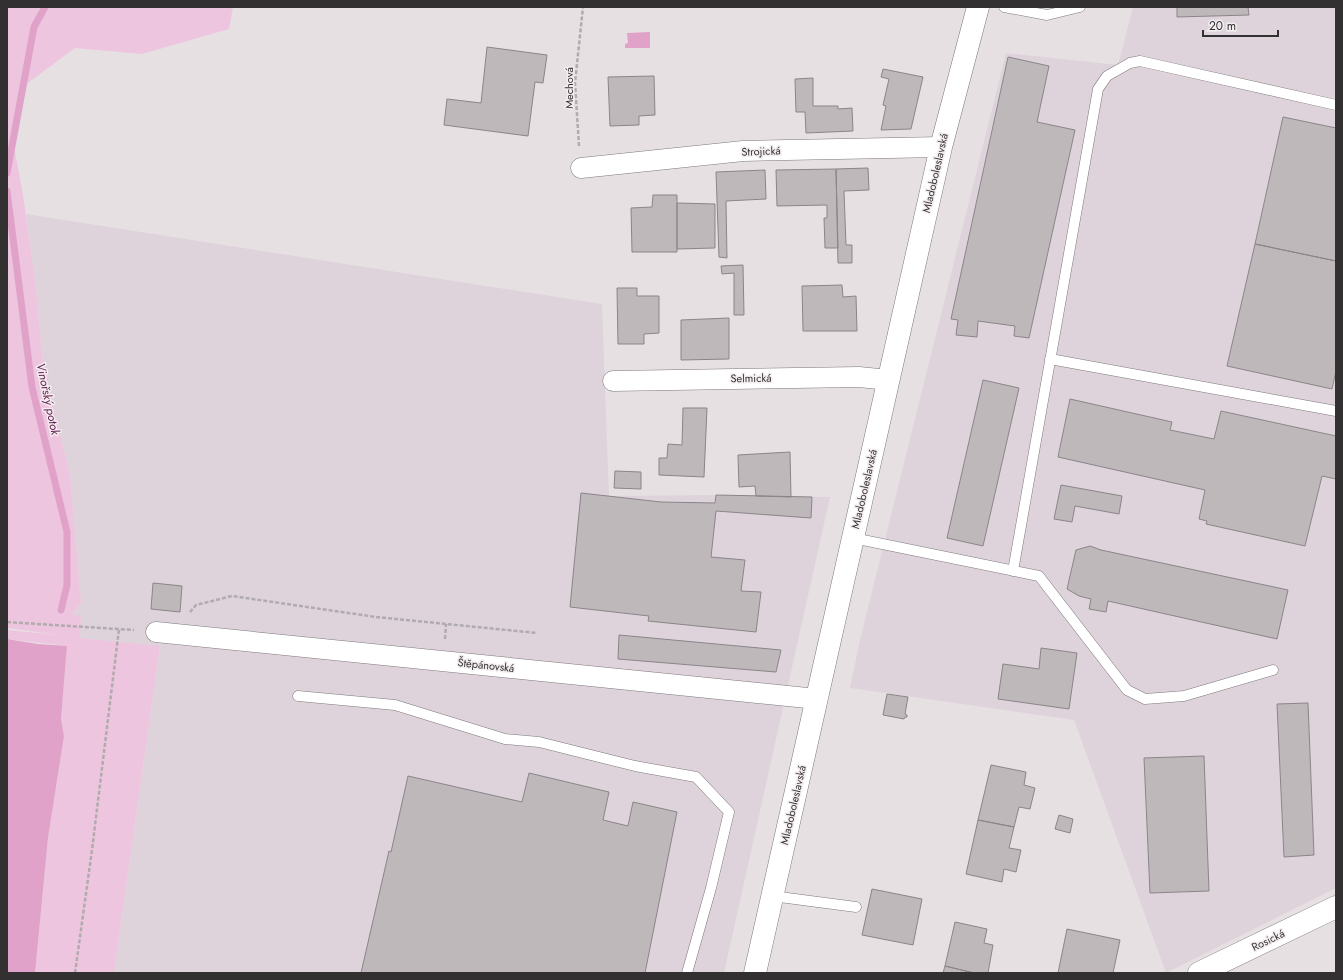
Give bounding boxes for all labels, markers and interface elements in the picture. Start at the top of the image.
scale bar [1203,12,1278,38]
text: 20 m [1209,17,1236,35]
street label: Mechová [561,67,577,109]
street label: Mladoboleslavská [918,132,952,214]
street label: Strojická [741,142,781,160]
water label: Vinořský potok [32,361,65,438]
street label: Selmická [730,370,772,386]
street label: Mladoboleslavská [847,448,881,530]
street label: Štěpánovská [457,654,515,676]
street label: Mladoboleslavská [776,764,810,846]
street label: Rosická [1249,925,1287,955]

